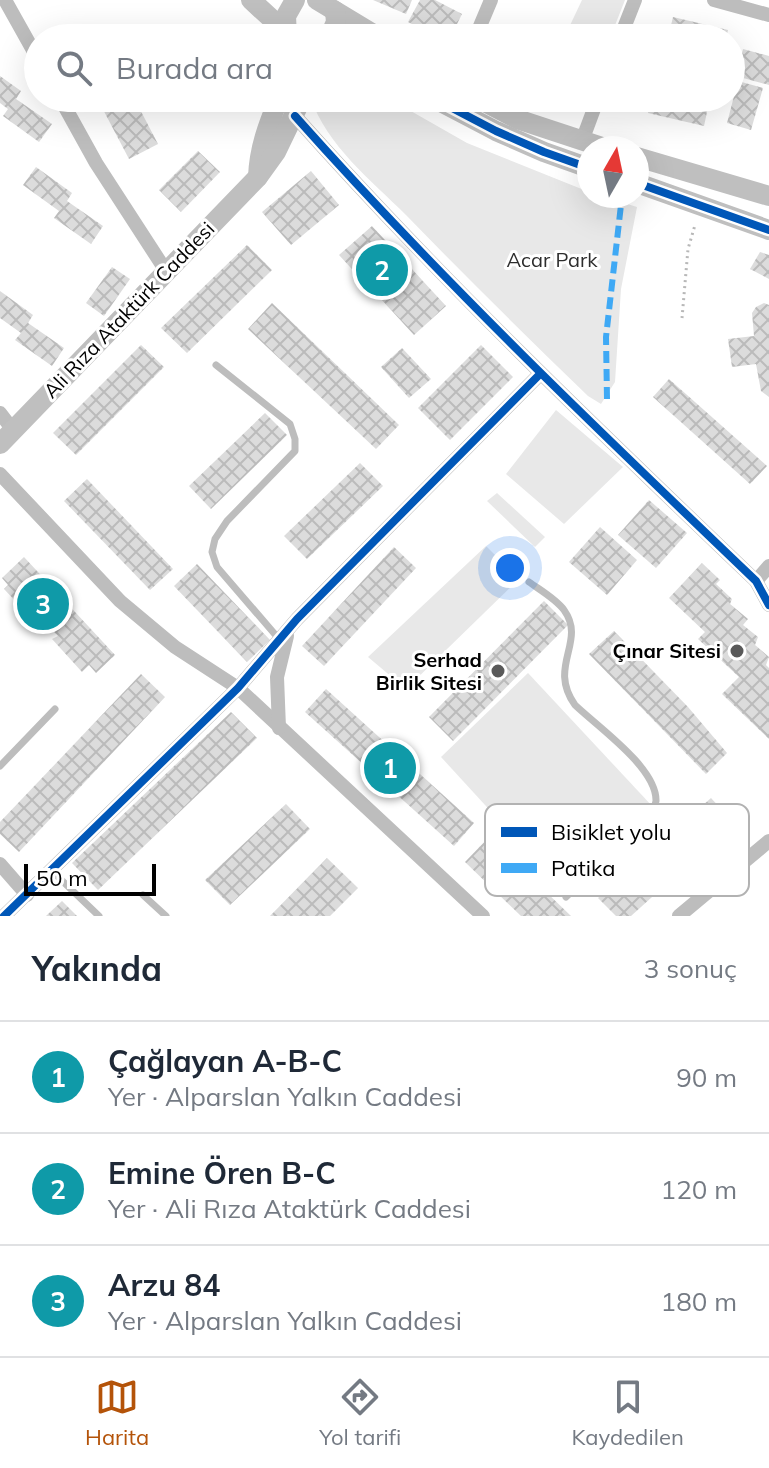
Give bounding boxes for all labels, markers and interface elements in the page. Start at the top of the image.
search box [24,24,745,112]
icon: search [52,46,96,90]
text: Burada ara [116,49,273,87]
north arrow [577,136,649,208]
street label: Ali Rıza Ataktürk Caddesi [38,216,219,403]
pin: 2 [356,240,408,300]
park label: Acar Park [507,247,598,272]
your location [490,548,530,588]
pin: 3 [17,574,69,634]
place label: Çınar Sitesi [612,638,721,663]
marker: Çınar Sitesi [728,642,746,660]
place label: Serhad Birlik Sitesi [376,647,482,695]
marker: Serhad Birlik Sitesi [489,662,507,680]
pin: 1 [364,738,416,798]
legend [485,804,749,896]
text: Bisiklet yolu [551,818,671,846]
text: Patika [551,854,615,882]
scale bar [24,860,156,896]
text: 50 m [36,864,87,892]
text: Yakında [32,947,162,990]
text: 3 sonuç [644,952,737,985]
text: Çağlayan A-B-C [108,1042,342,1080]
text: 1 [50,1061,66,1094]
text: 90 m [676,1061,737,1094]
text: Yer · Alparslan Yalkın Caddesi [108,1080,462,1113]
text: Emine Ören B-C [108,1154,336,1192]
text: 2 [50,1173,66,1206]
text: 120 m [661,1173,737,1206]
text: Yer · Ali Rıza Ataktürk Caddesi [108,1192,471,1225]
text: Arzu 84 [108,1266,220,1304]
text: 3 [50,1285,66,1318]
text: 180 m [661,1285,737,1318]
text: Yer · Alparslan Yalkın Caddesi [108,1304,462,1337]
tab: Harita [85,1375,149,1451]
tab: Yol tarifi [319,1375,401,1451]
tab: Kaydedilen [571,1375,684,1451]

